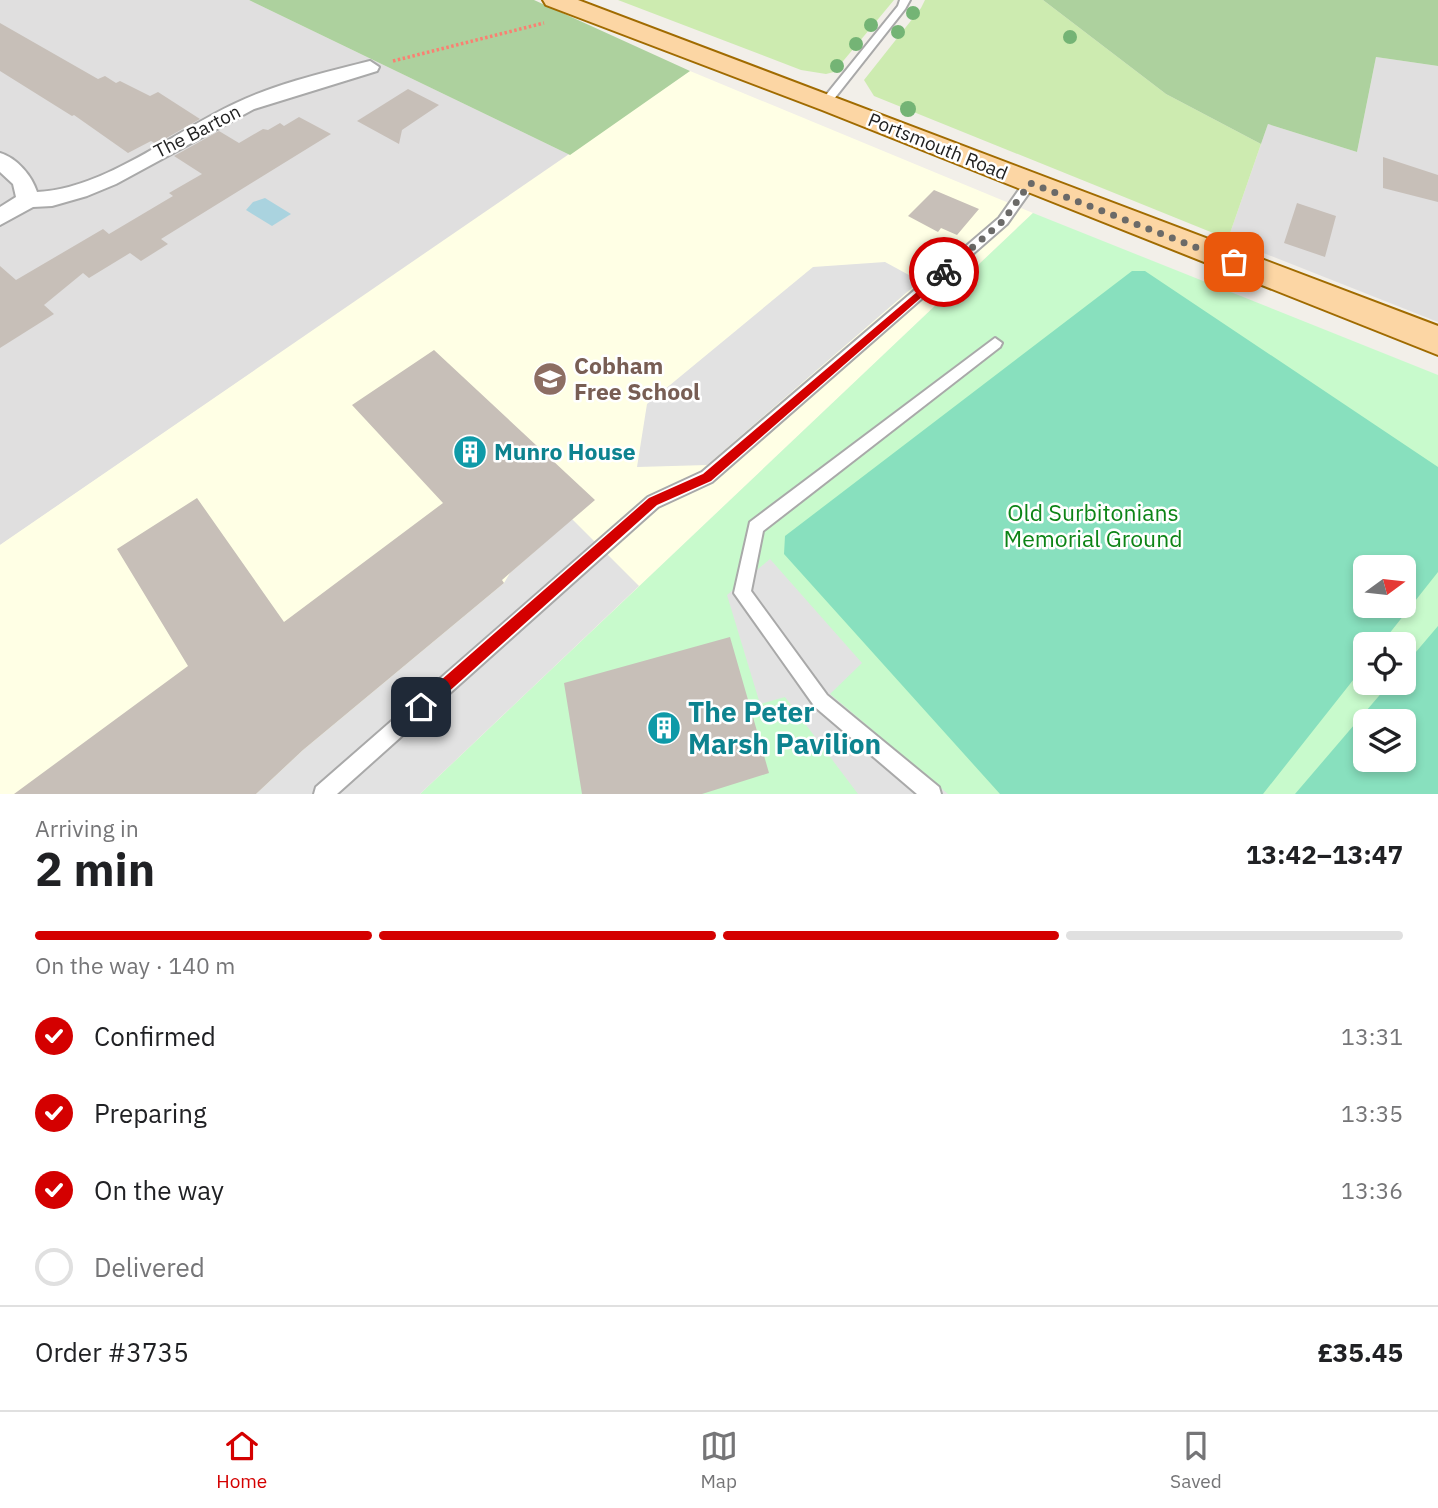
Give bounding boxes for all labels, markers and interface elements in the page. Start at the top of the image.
street label: The Barton [150,99,244,163]
street label: Portsmouth Road [865,107,1011,185]
pin [1204,232,1264,292]
courier [909,237,979,307]
icon: bag [1215,243,1253,281]
icon: bike [925,253,963,291]
place label: Cobham Free School [574,350,700,406]
school or university icon: Cobham Free School [531,360,569,398]
building icon: Munro House [451,433,489,471]
place label: Munro House [494,436,636,466]
park label: Old Surbitonians Memorial Ground [1003,497,1183,553]
north arrow [1353,555,1416,618]
map controls [1353,555,1416,772]
button: locate [1353,632,1416,695]
pin [391,677,451,737]
icon: home [402,688,440,726]
place label: The Peter Marsh Pavilion [688,693,881,762]
building icon: The Peter Marsh Pavilion [645,709,683,747]
button: layers [1353,709,1416,772]
text: Arriving in [35,813,139,843]
text: 13:42–13:47 [1246,837,1403,871]
text: 2 min [35,839,155,899]
text: On the way · 140 m [35,950,235,980]
icon: check [35,1017,73,1055]
text: Confirmed [94,1019,216,1053]
text: 13:31 [1341,1021,1403,1051]
icon: check [35,1094,73,1132]
text: Preparing [94,1096,207,1130]
text: 13:35 [1341,1098,1403,1128]
icon: check [35,1171,73,1209]
text: On the way [94,1173,224,1207]
text: 13:36 [1341,1175,1403,1205]
text: Delivered [94,1250,205,1284]
text: Order #3735 [35,1335,189,1369]
text: £35.45 [1317,1335,1403,1369]
tab: Home [216,1427,267,1493]
tab: Map [700,1427,738,1493]
tab: Saved [1170,1427,1222,1493]

